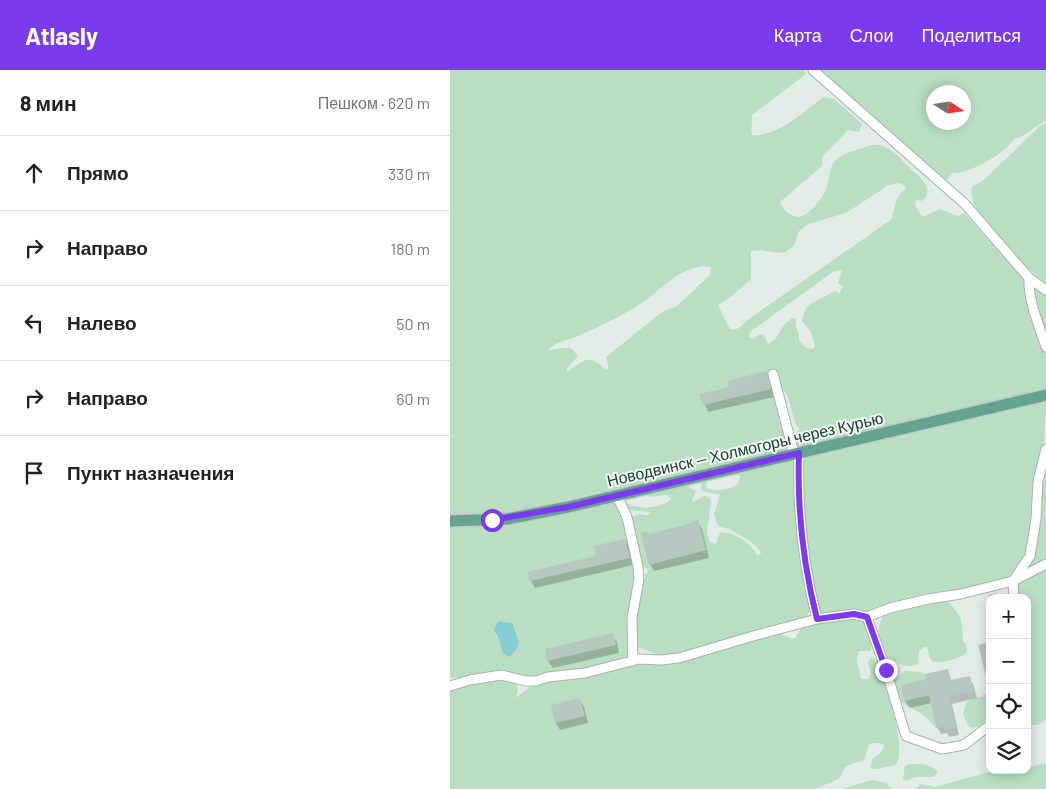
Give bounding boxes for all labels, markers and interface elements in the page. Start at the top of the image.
text: Atlasly [25,21,98,50]
text: Карта [774,24,822,46]
text: Слои [850,24,894,46]
text: Поделиться [922,24,1021,46]
north arrow [926,85,971,130]
text: 8 мин [20,90,77,115]
text: Пешком · 620 m [318,93,430,112]
icon: ahead [20,159,48,187]
text: Прямо [67,161,129,184]
text: 330 m [388,164,430,183]
icon: right [20,234,48,262]
text: Направо [67,236,148,259]
text: 180 m [391,239,430,258]
icon: left [20,309,48,337]
text: Налево [67,311,137,334]
text: 50 m [396,314,430,333]
icon: right [20,384,48,412]
text: Направо [67,386,148,409]
text: 60 m [396,389,430,408]
street label: Новодвинск — Холмогоры через Курью [605,407,885,490]
icon: arrive [20,459,48,487]
text: Пункт назначения [67,461,234,484]
route start [481,509,504,532]
map controls [986,594,1031,774]
button: + [986,594,1031,639]
button: − [986,639,1031,684]
route end [875,659,898,682]
button: locate [986,684,1031,729]
button: layers [986,729,1031,774]

